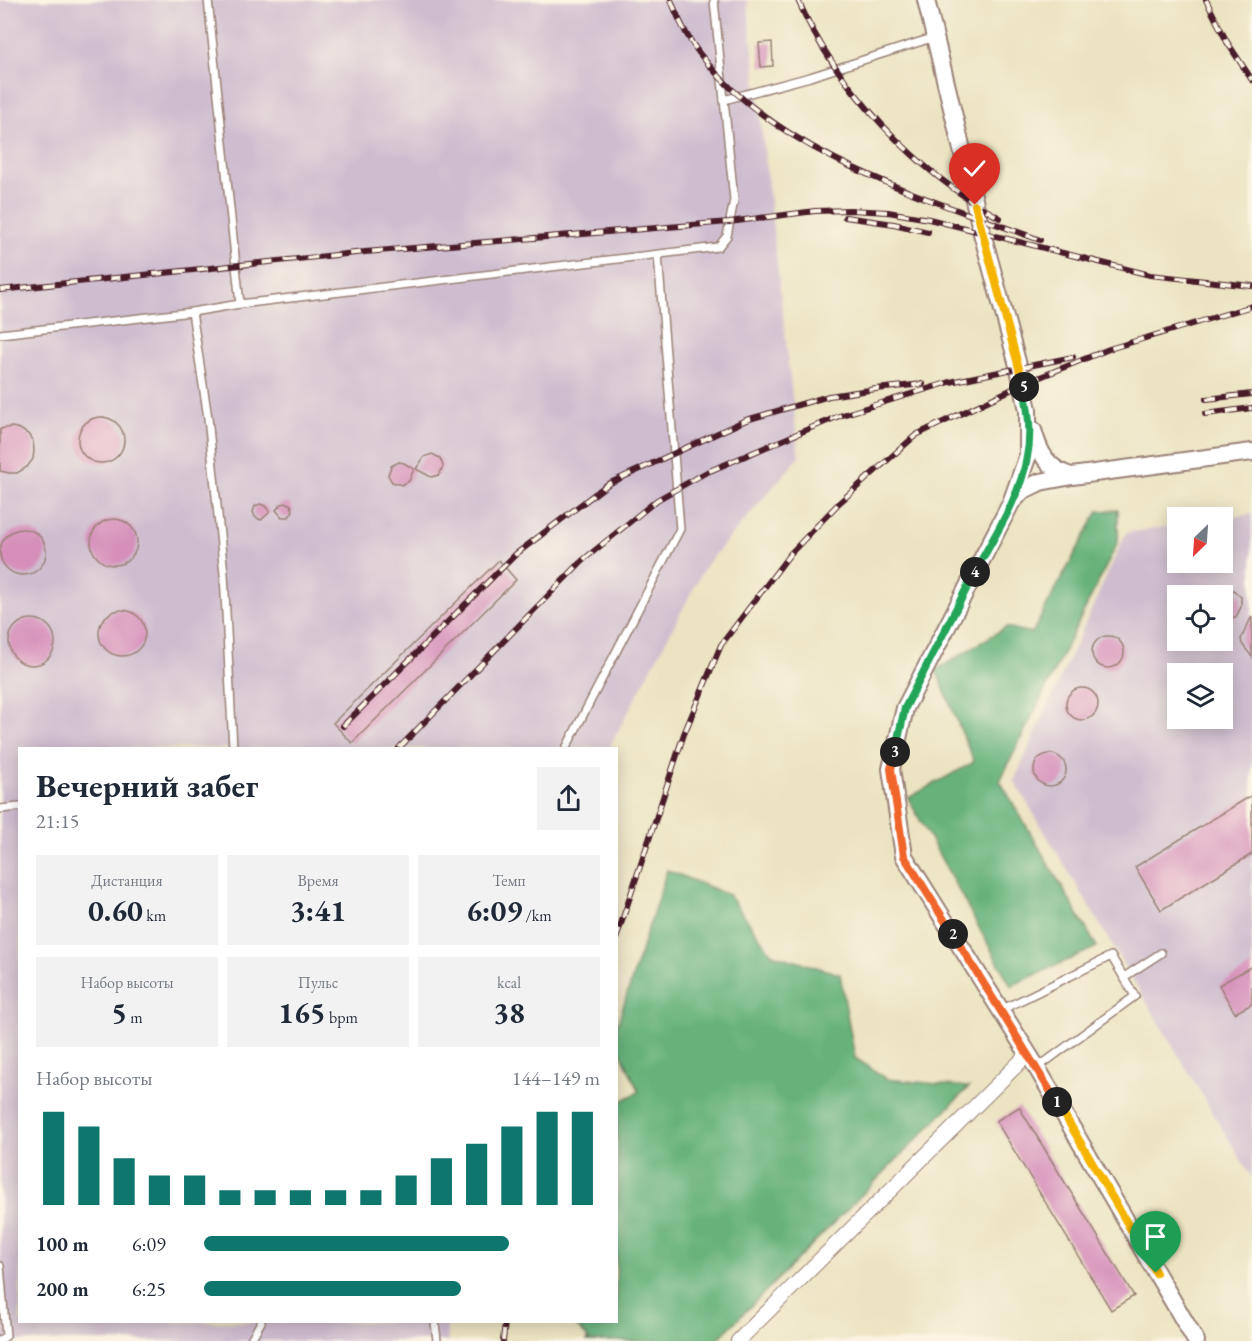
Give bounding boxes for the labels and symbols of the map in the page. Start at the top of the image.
pin [949,143,1000,205]
pin: 5 [1009,372,1039,402]
north arrow [1167,507,1233,573]
pin: 4 [960,557,990,587]
pin: 3 [880,737,910,767]
pin: 2 [938,919,968,949]
pin: 1 [1042,1087,1072,1117]
pin [1130,1211,1181,1273]

